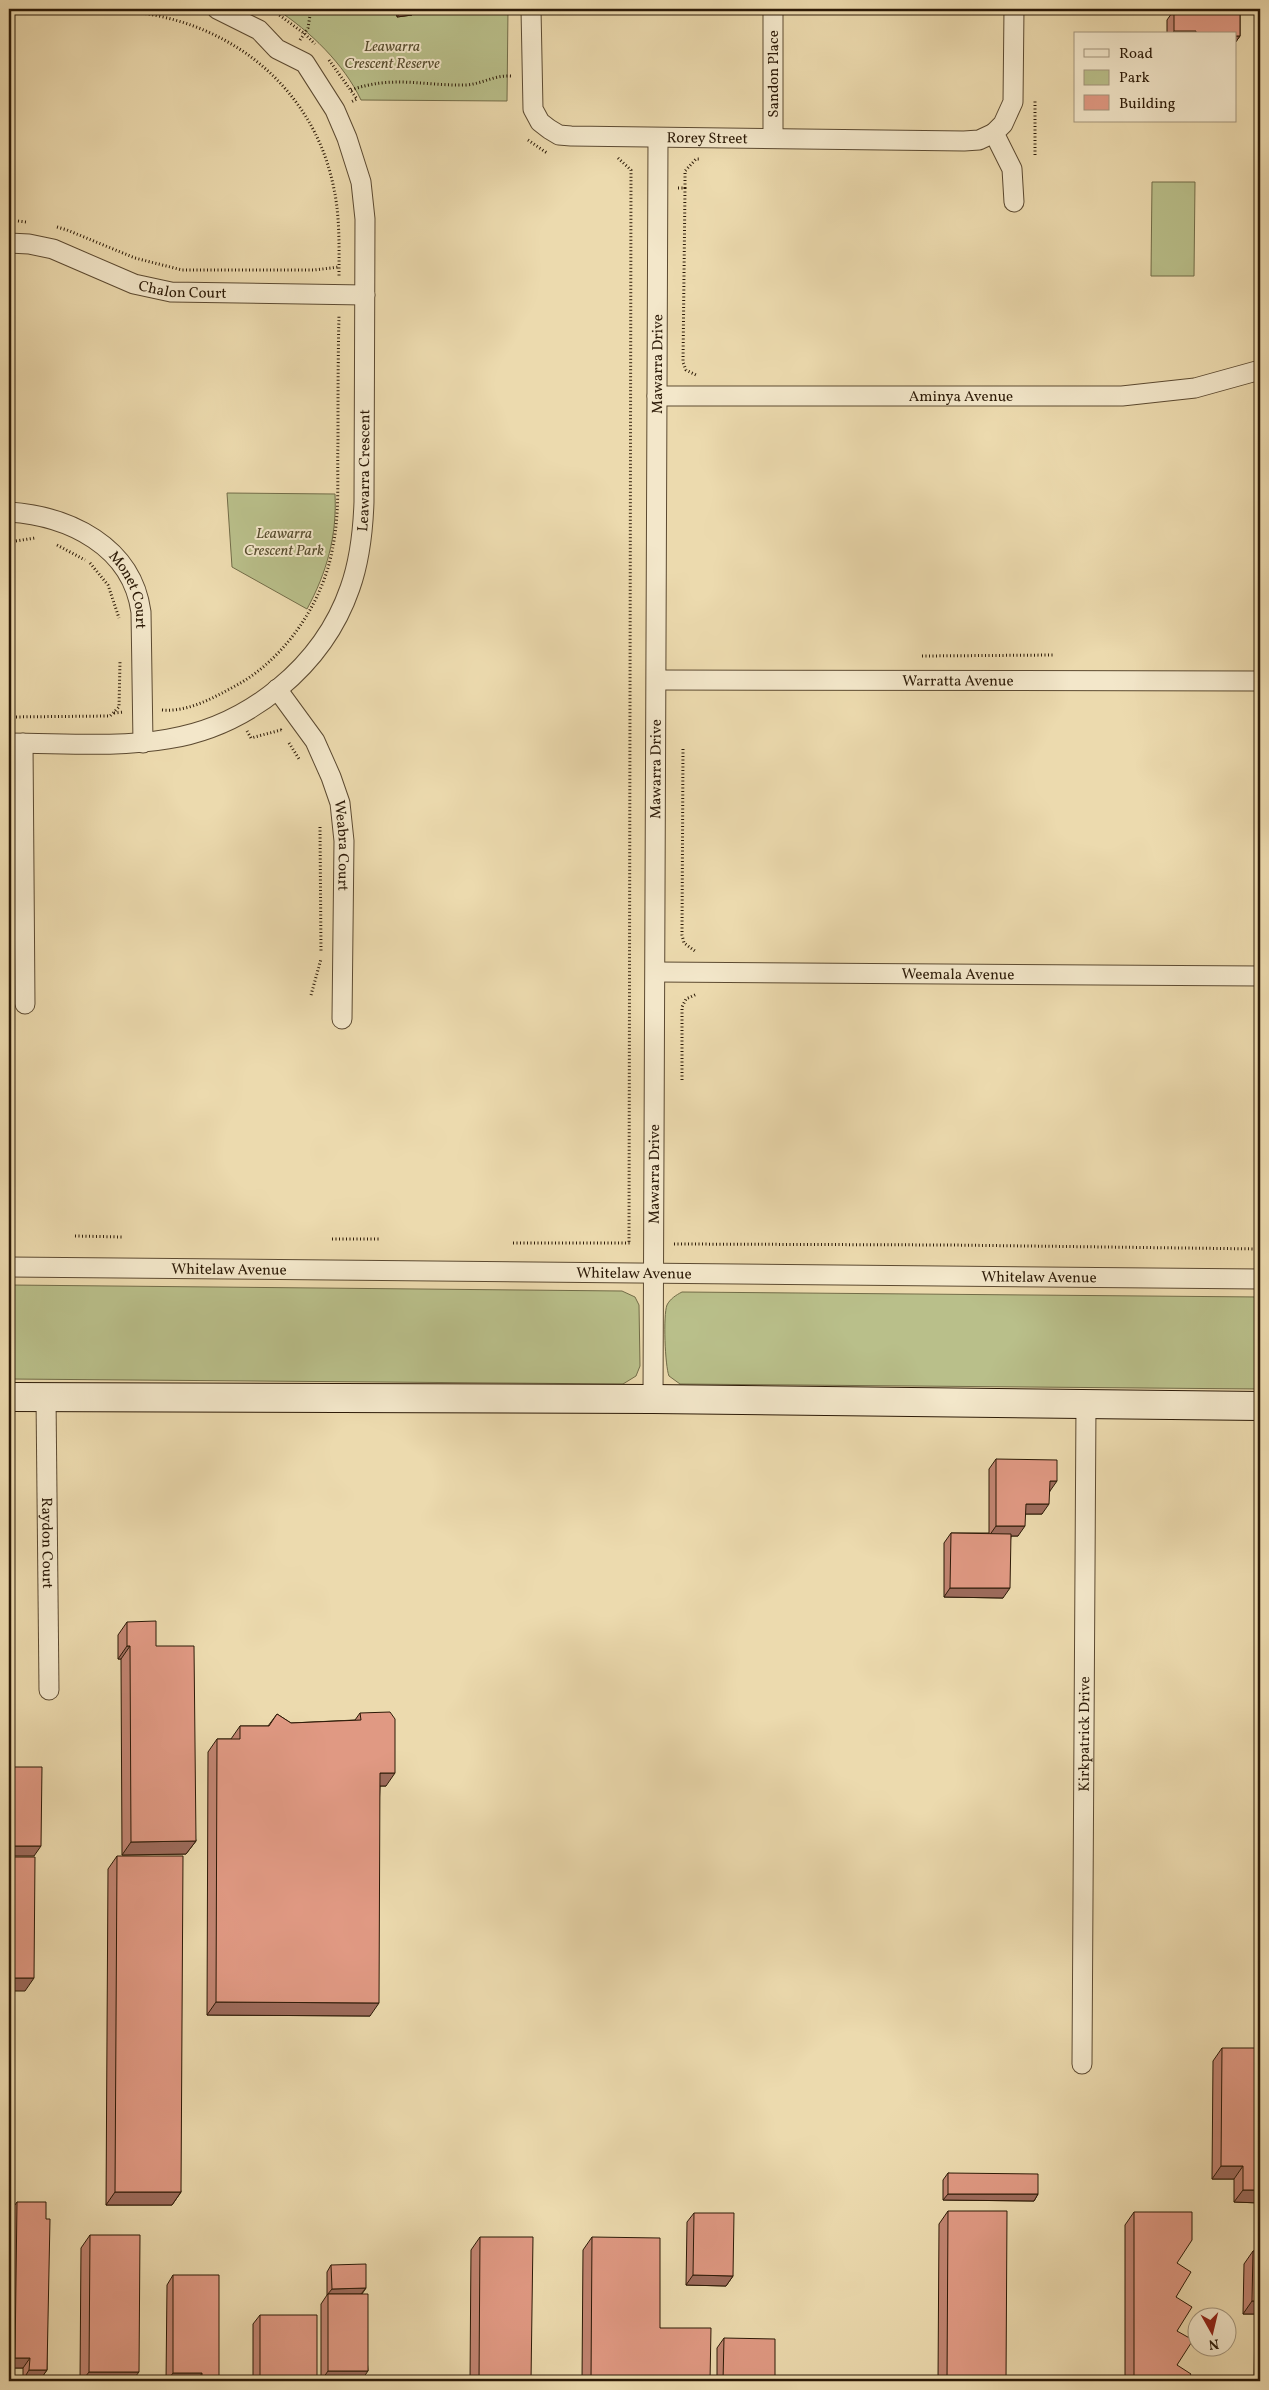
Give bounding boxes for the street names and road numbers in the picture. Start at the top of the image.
street label: Sandon Place [764,30,785,118]
street label: Rorey Street [666,128,748,150]
street label: Chalon Court [136,276,227,305]
street label: Mawarra Drive [648,314,669,414]
street label: Aminya Avenue [909,387,1013,408]
street label: Leawarra Crescent [353,409,376,533]
street label: Monet Court [103,547,150,629]
street label: Warratta Avenue [902,671,1014,693]
street label: Mawarra Drive [646,719,668,819]
street label: Weabra Court [328,799,353,891]
street label: Weemala Avenue [901,965,1015,986]
street label: Mawarra Drive [645,1124,666,1224]
street label: Whitelaw Avenue [171,1260,287,1282]
street label: Whitelaw Avenue [576,1263,692,1286]
street label: Whitelaw Avenue [981,1267,1097,1289]
street label: Raydon Court [35,1497,57,1589]
street label: Kirkpatrick Drive [1075,1676,1096,1792]

